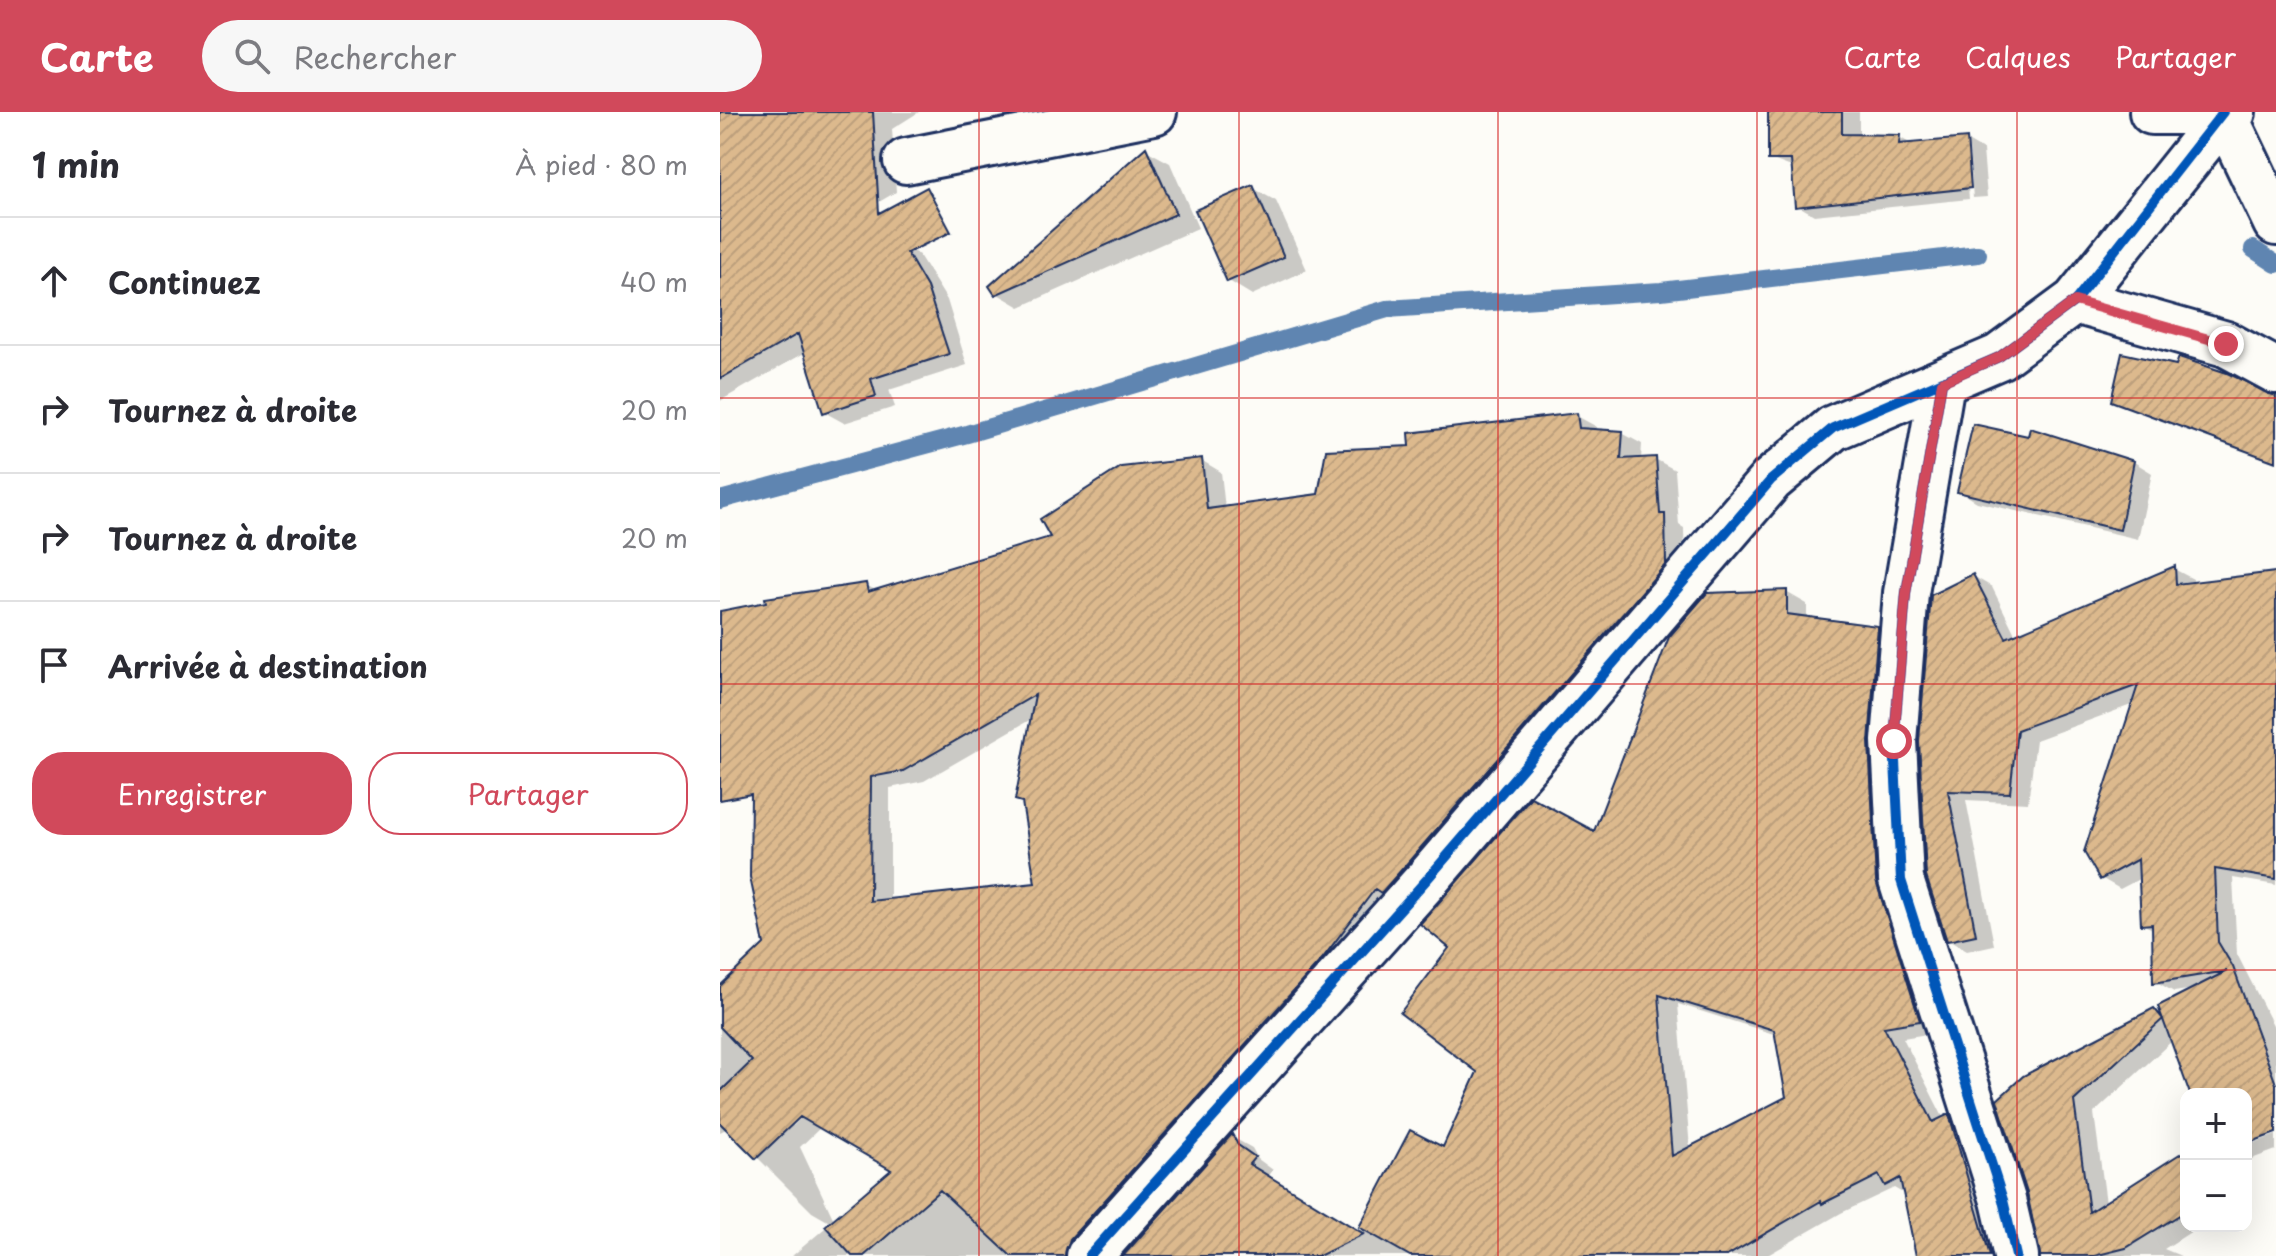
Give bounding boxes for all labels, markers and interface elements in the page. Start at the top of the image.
search box [202,20,762,92]
text: Carte [40,28,154,85]
icon: search [230,34,274,78]
text: Rechercher [294,34,456,79]
text: Carte [1843,35,1921,78]
text: Calques [1965,35,2071,78]
text: Partager [2115,35,2236,78]
text: 1 min [32,138,120,190]
text: À pied · 80 m [515,145,688,184]
icon: ahead [32,259,76,303]
text: Continuez [108,259,261,304]
text: 40 m [620,262,688,301]
route end [2208,326,2244,362]
icon: right [32,387,76,431]
text: Tournez à droite [108,387,357,432]
text: 20 m [621,390,688,429]
icon: right [32,515,76,559]
text: Tournez à droite [108,515,357,560]
text: 20 m [621,518,688,557]
icon: arrive [32,643,76,687]
text: Arrivée à destination [108,643,428,688]
route start [1876,723,1912,759]
button: Enregistrer [32,752,352,835]
button: Partager [368,752,688,835]
map controls [2180,1088,2252,1232]
button: + [2180,1088,2252,1160]
button: − [2180,1160,2252,1232]

